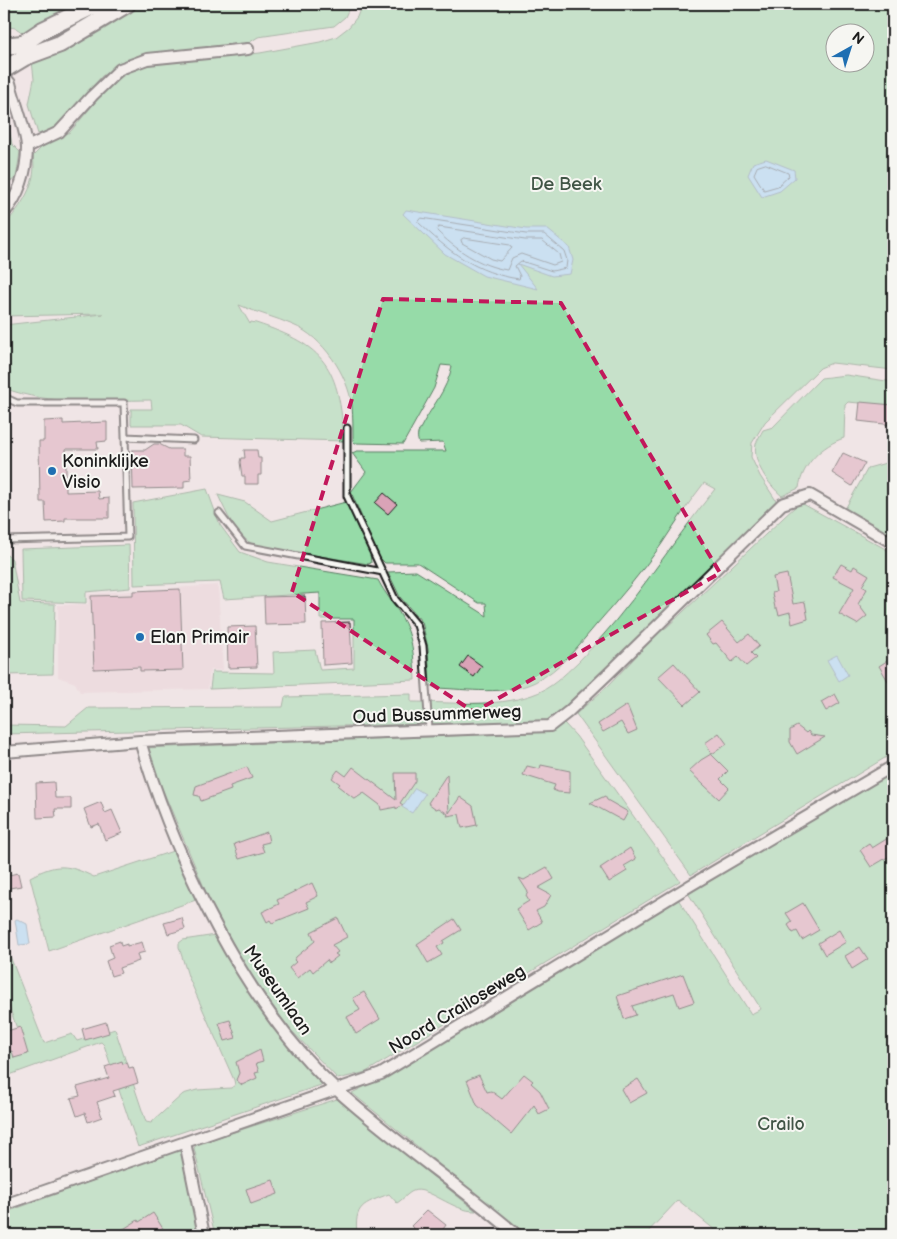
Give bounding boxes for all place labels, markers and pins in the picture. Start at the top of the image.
place label: Koninklijke Visio [62,451,149,493]
marker: Koninklijke Visio [46,465,58,477]
place label: Elan Primair [150,627,249,648]
marker: Elan Primair [134,631,146,643]

